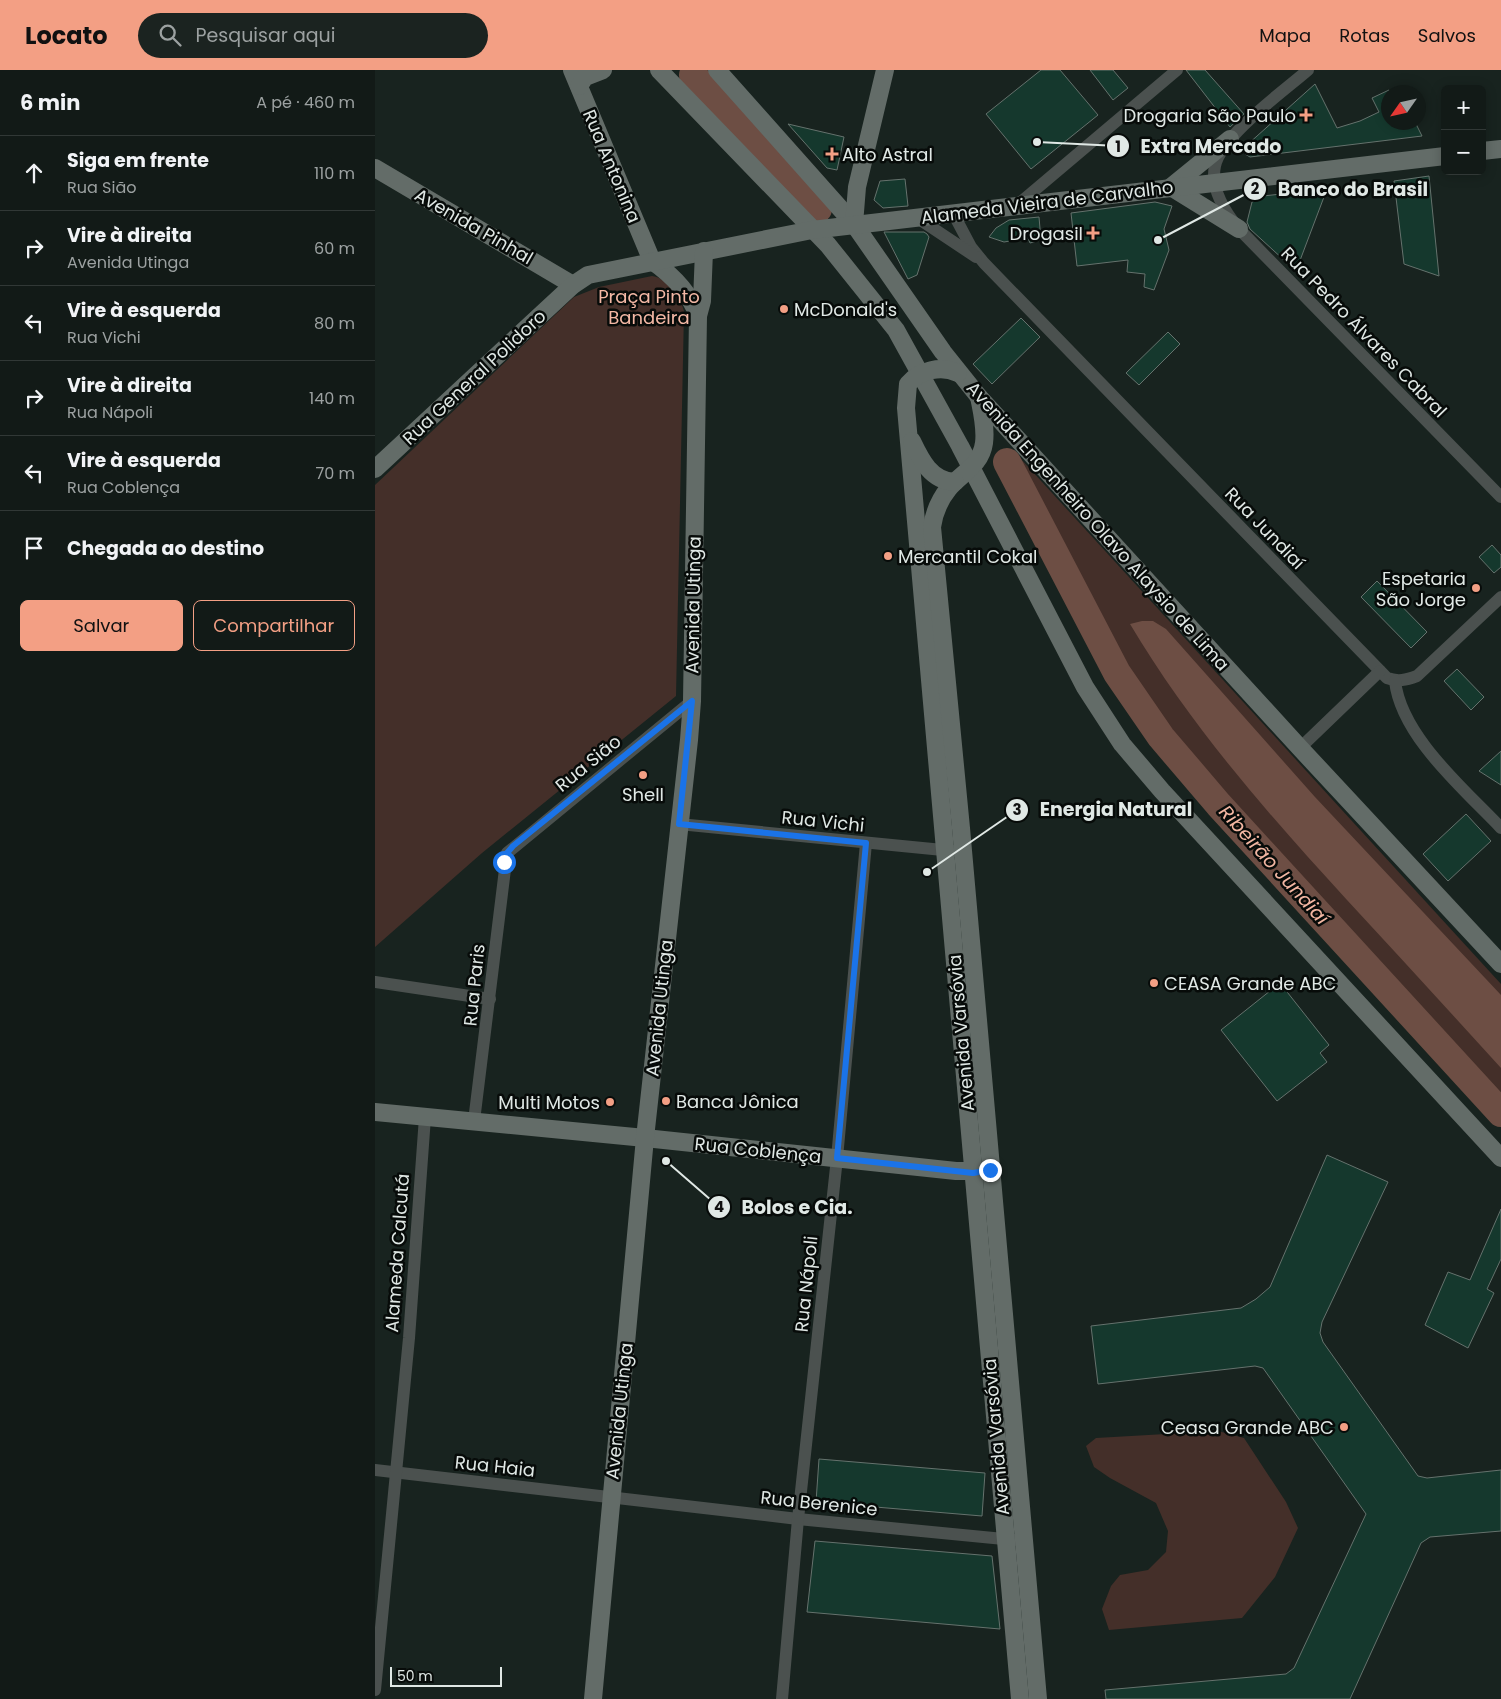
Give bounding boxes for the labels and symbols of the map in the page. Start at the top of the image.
north arrow [1381,85,1426,130]
place label: Drogaria São Paulo [1123,103,1296,128]
street label: Rua Antonina [577,106,647,226]
marker: Drogaria São Paulo [1300,109,1312,121]
callout: Extra Mercado [1105,129,1291,163]
text: Extra Mercado [1141,133,1281,160]
text: 1 [1115,136,1121,157]
place label: Alto Astral [842,142,933,167]
marker: Alto Astral [826,148,838,160]
callout: Banco do Brasil [1243,172,1438,206]
street label: Alameda Vieira de Carvalho [919,174,1175,230]
text: Banco do Brasil [1278,176,1428,203]
text: 2 [1251,178,1260,199]
street label: Avenida Pinhal [410,182,538,270]
place label: Drogasil [1009,221,1083,246]
marker: Drogasil [1087,227,1099,239]
street label: Rua Pedro Álvares Cabral [1276,241,1452,423]
park label: Praça Pinto Bandeira [598,284,700,330]
place label: McDonald's [794,297,897,322]
marker: McDonald's [778,303,790,315]
street label: Rua General Polidoro [397,304,551,450]
street label: Avenida Engenheiro Olavo Alaysio de Lima [961,376,1235,676]
street label: Rua Jundiaí [1219,481,1311,575]
street label: Avenida Utinga [679,536,707,674]
place label: Mercantil Cokal [898,544,1037,569]
marker: Mercantil Cokal [882,550,894,562]
place label: Espetaria São Jorge [1376,566,1466,612]
marker: Espetaria São Jorge [1470,582,1482,594]
street label: Rua Sião [550,729,626,797]
marker: Shell [637,769,649,781]
place label: Shell [622,782,664,807]
callout: Energia Natural [1004,793,1202,827]
text: Energia Natural [1040,796,1192,823]
text: 3 [1012,799,1022,820]
water label: Ribeirão Jundiaí [1213,799,1336,932]
street label: Rua Vichi [780,804,866,838]
route start [493,851,516,874]
street label: Avenida Utinga [639,938,679,1078]
street label: Rua Paris [457,943,491,1027]
street label: Avenida Varsóvia [942,954,980,1112]
place label: CEASA Grande ABC [1164,971,1336,996]
marker: CEASA Grande ABC [1148,977,1160,989]
place label: Banca Jônica [676,1089,799,1114]
place label: Multi Motos [498,1090,600,1115]
marker: Banca Jônica [660,1095,672,1107]
marker: Multi Motos [604,1096,616,1108]
street label: Rua Coblença [693,1131,823,1169]
route end [979,1159,1002,1182]
street label: Alameda Calcutá [379,1173,415,1333]
callout: Bolos e Cia. [707,1190,863,1224]
text: Bolos e Cia. [741,1194,853,1221]
text: 4 [714,1196,724,1217]
street label: Rua Nápoli [789,1235,823,1333]
street label: Avenida Utinga [599,1341,639,1481]
street label: Avenida Varsóvia [977,1358,1015,1516]
place label: Ceasa Grande ABC [1161,1415,1334,1440]
marker: Ceasa Grande ABC [1338,1421,1350,1433]
street label: Rua Haia [454,1449,536,1483]
street label: Rua Berenice [759,1484,879,1522]
scale bar [390,1664,503,1687]

